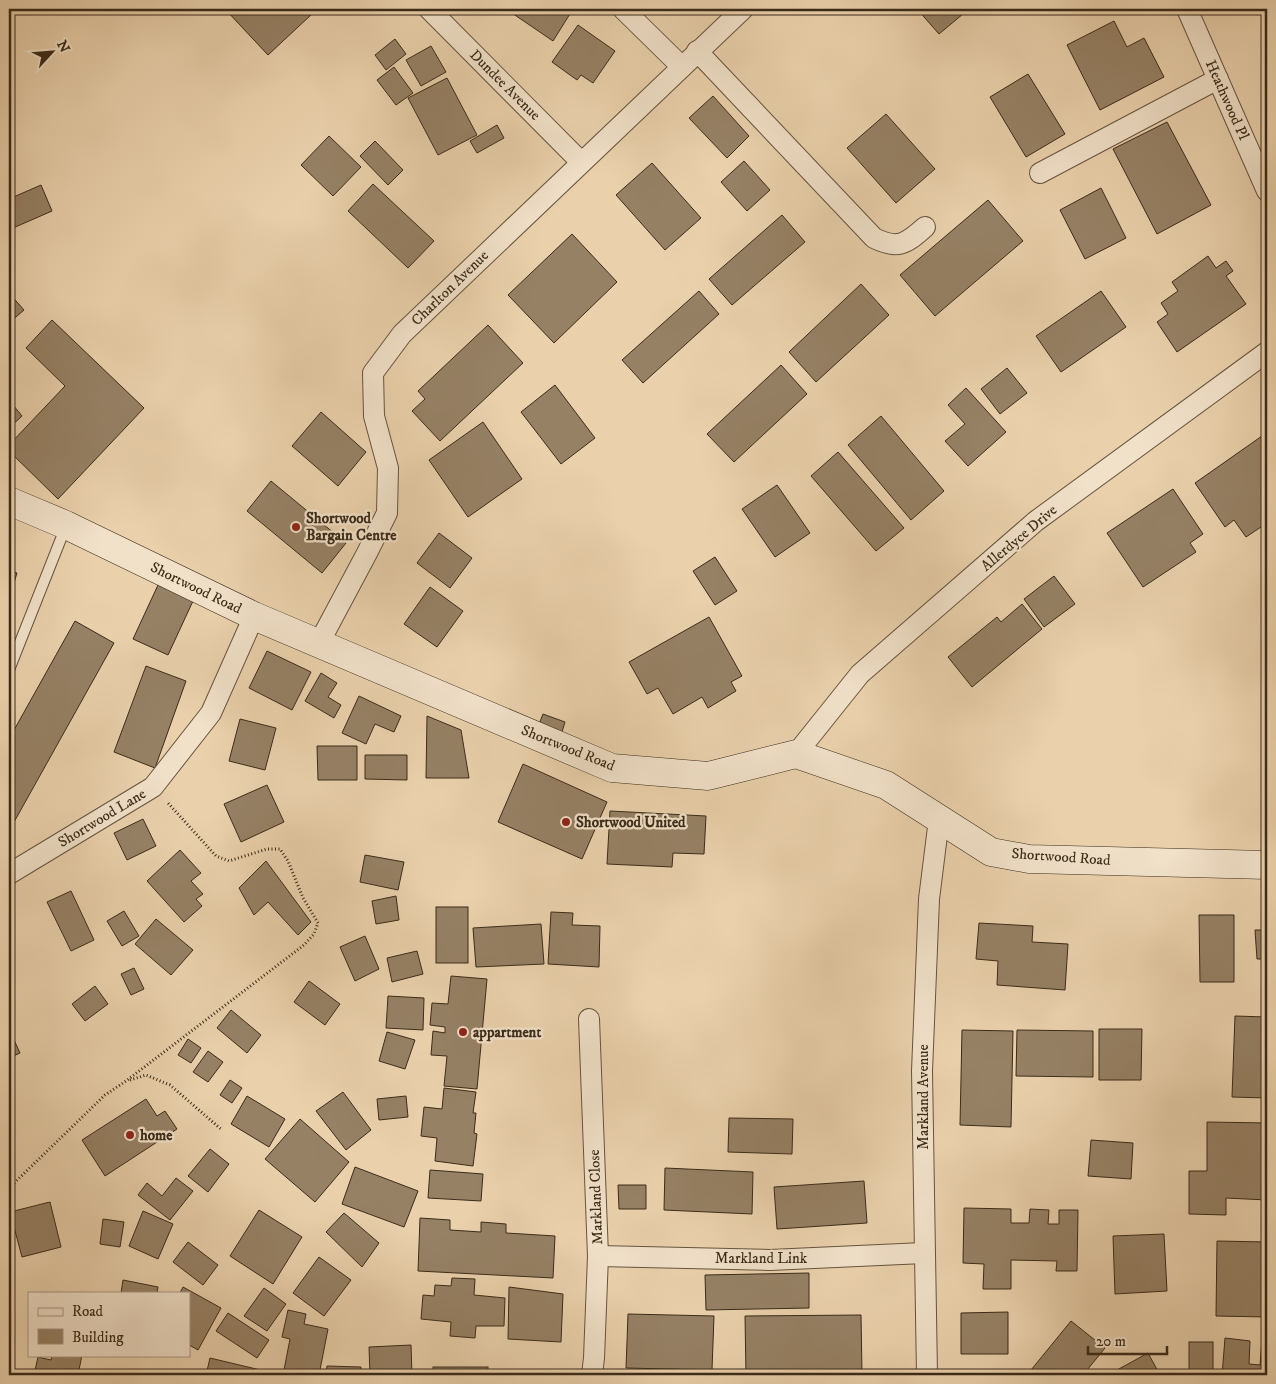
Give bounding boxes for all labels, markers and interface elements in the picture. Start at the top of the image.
north arrow [28,28,78,78]
text: N [52,38,74,56]
street label: Dundee Avenue [466,46,544,124]
street label: Heathwood Pl [1201,57,1253,143]
street label: Charlton Avenue [407,246,493,330]
street label: Allerdyce Drive [977,501,1061,575]
place label: Shortwood Bargain Centre [306,509,397,545]
marker: Shortwood Bargain Centre [290,521,302,533]
street label: Shortwood Road [147,558,245,619]
street label: Shortwood Road [518,721,618,776]
street label: Shortwood Lane [55,784,149,852]
place label: Shortwood United [576,813,686,832]
marker: Shortwood United [560,816,572,828]
street label: Shortwood Road [1011,844,1112,870]
place label: appartment [473,1023,541,1042]
marker: appartment [457,1026,469,1038]
street label: Markland Avenue [914,1044,933,1150]
place label: home [139,1126,173,1145]
marker: home [124,1129,136,1141]
street label: Markland Close [585,1149,607,1245]
street label: Markland Link [715,1249,808,1268]
legend [28,1292,190,1356]
text: Road [72,1302,104,1321]
scale bar [1088,1324,1167,1356]
text: Building [72,1328,124,1347]
text: 20 m [1096,1332,1126,1351]

